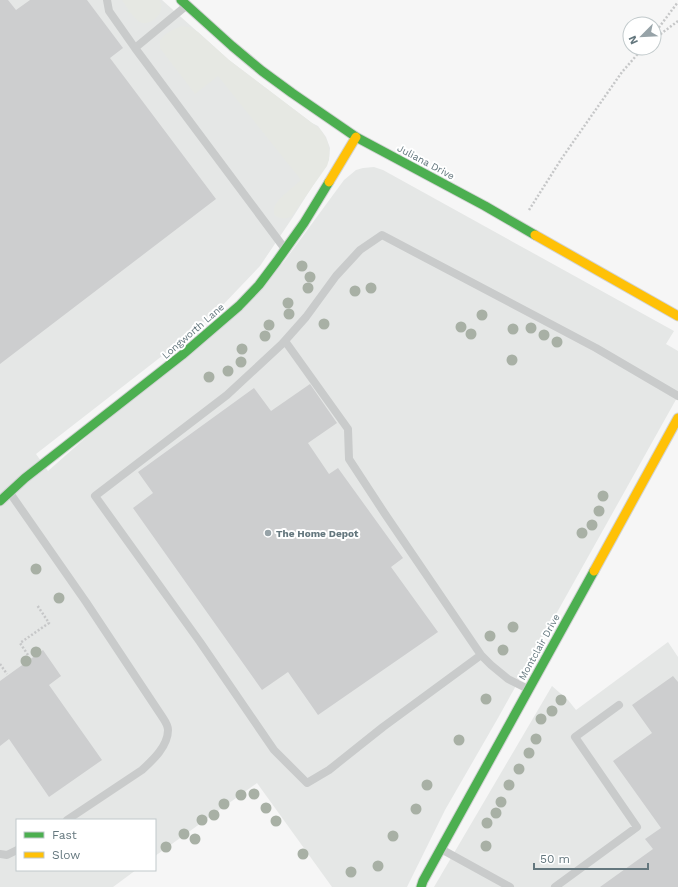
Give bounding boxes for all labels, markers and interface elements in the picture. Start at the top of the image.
north arrow [622,16,662,56]
text: N [626,33,641,46]
street label: Juliana Drive [396,142,457,182]
street label: Longworth Lane [160,301,226,361]
marker: The Home Depot [263,528,273,538]
place label: The Home Depot [276,528,359,539]
street label: Montclair Drive [516,612,562,682]
legend [16,819,156,871]
text: Fast [52,828,77,842]
scale bar [534,845,648,871]
text: Slow [52,848,80,862]
text: 50 m [540,852,570,866]

